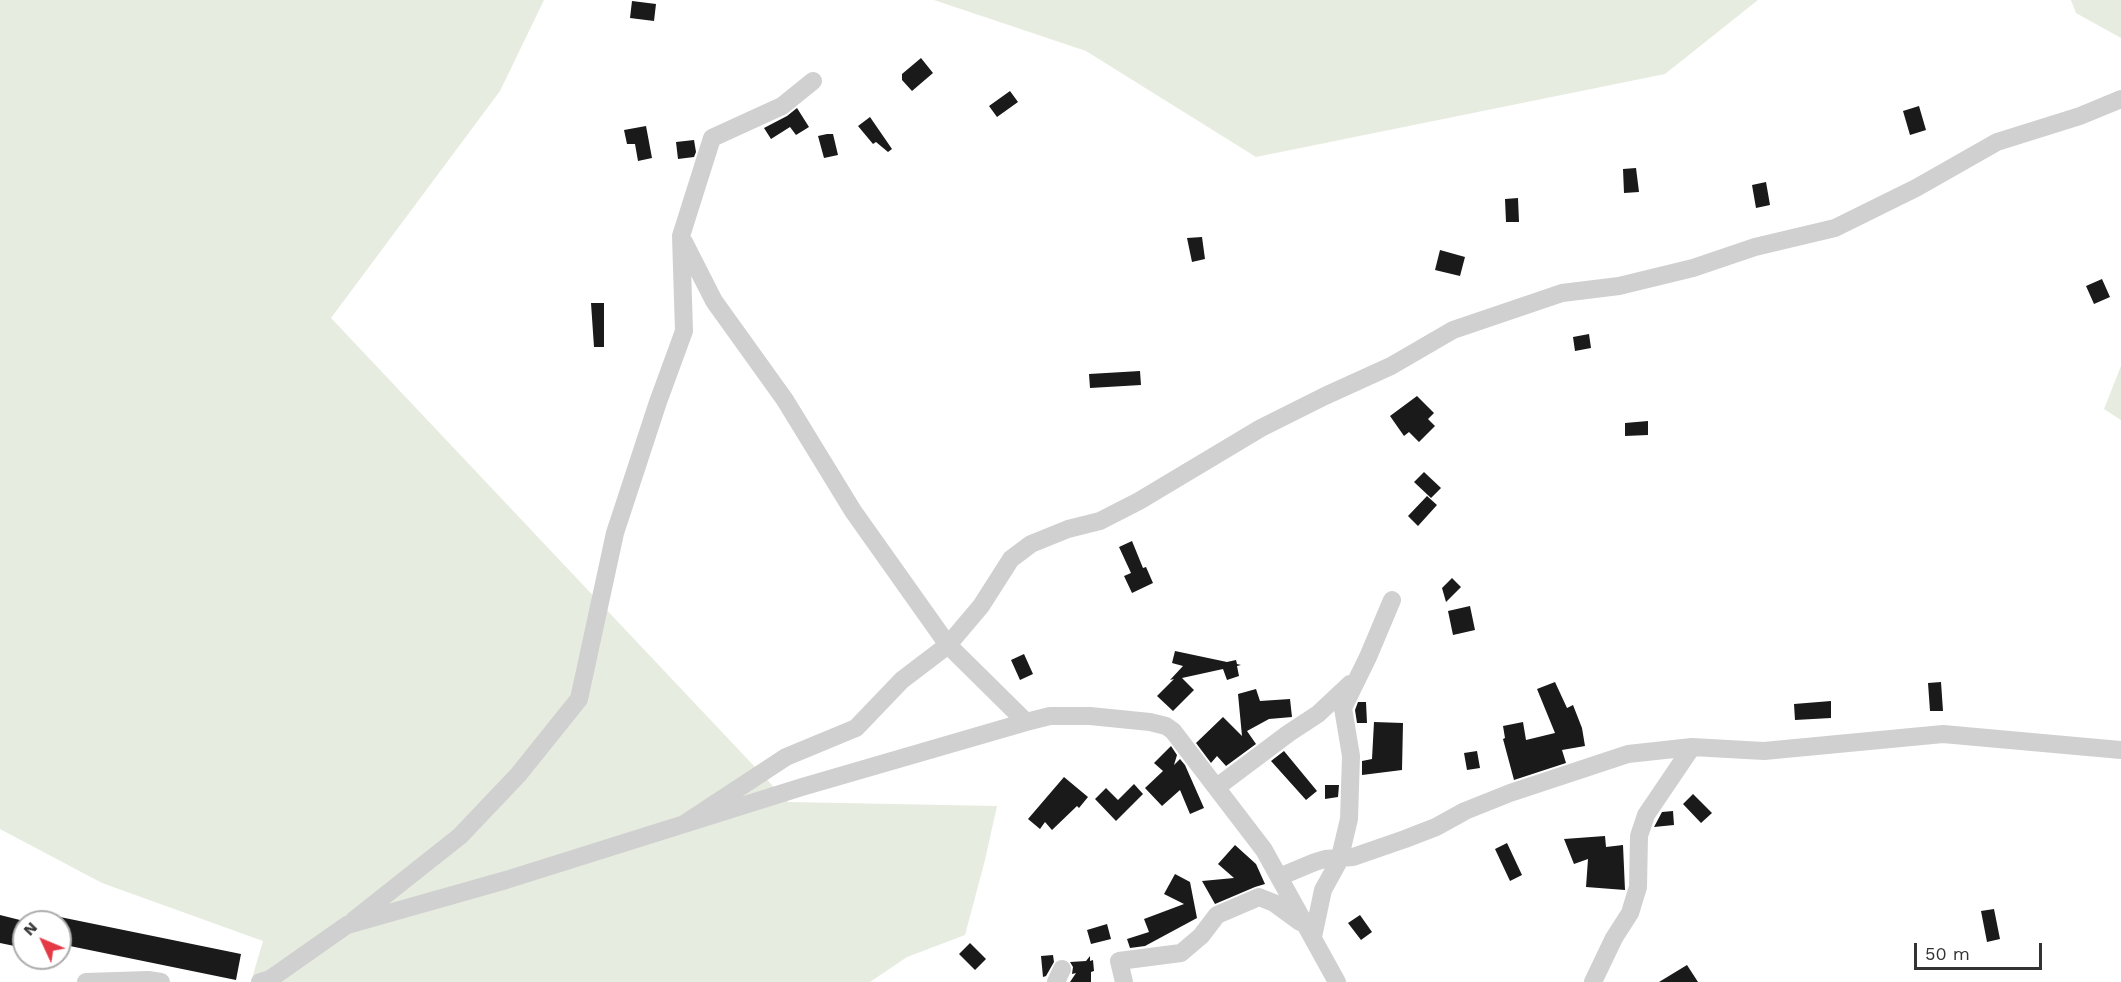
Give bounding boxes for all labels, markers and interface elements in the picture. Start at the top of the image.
north arrow [12,910,72,970]
text: N [19,918,41,939]
scale bar [1917,931,2044,969]
text: 50 m [1925,943,1970,964]

